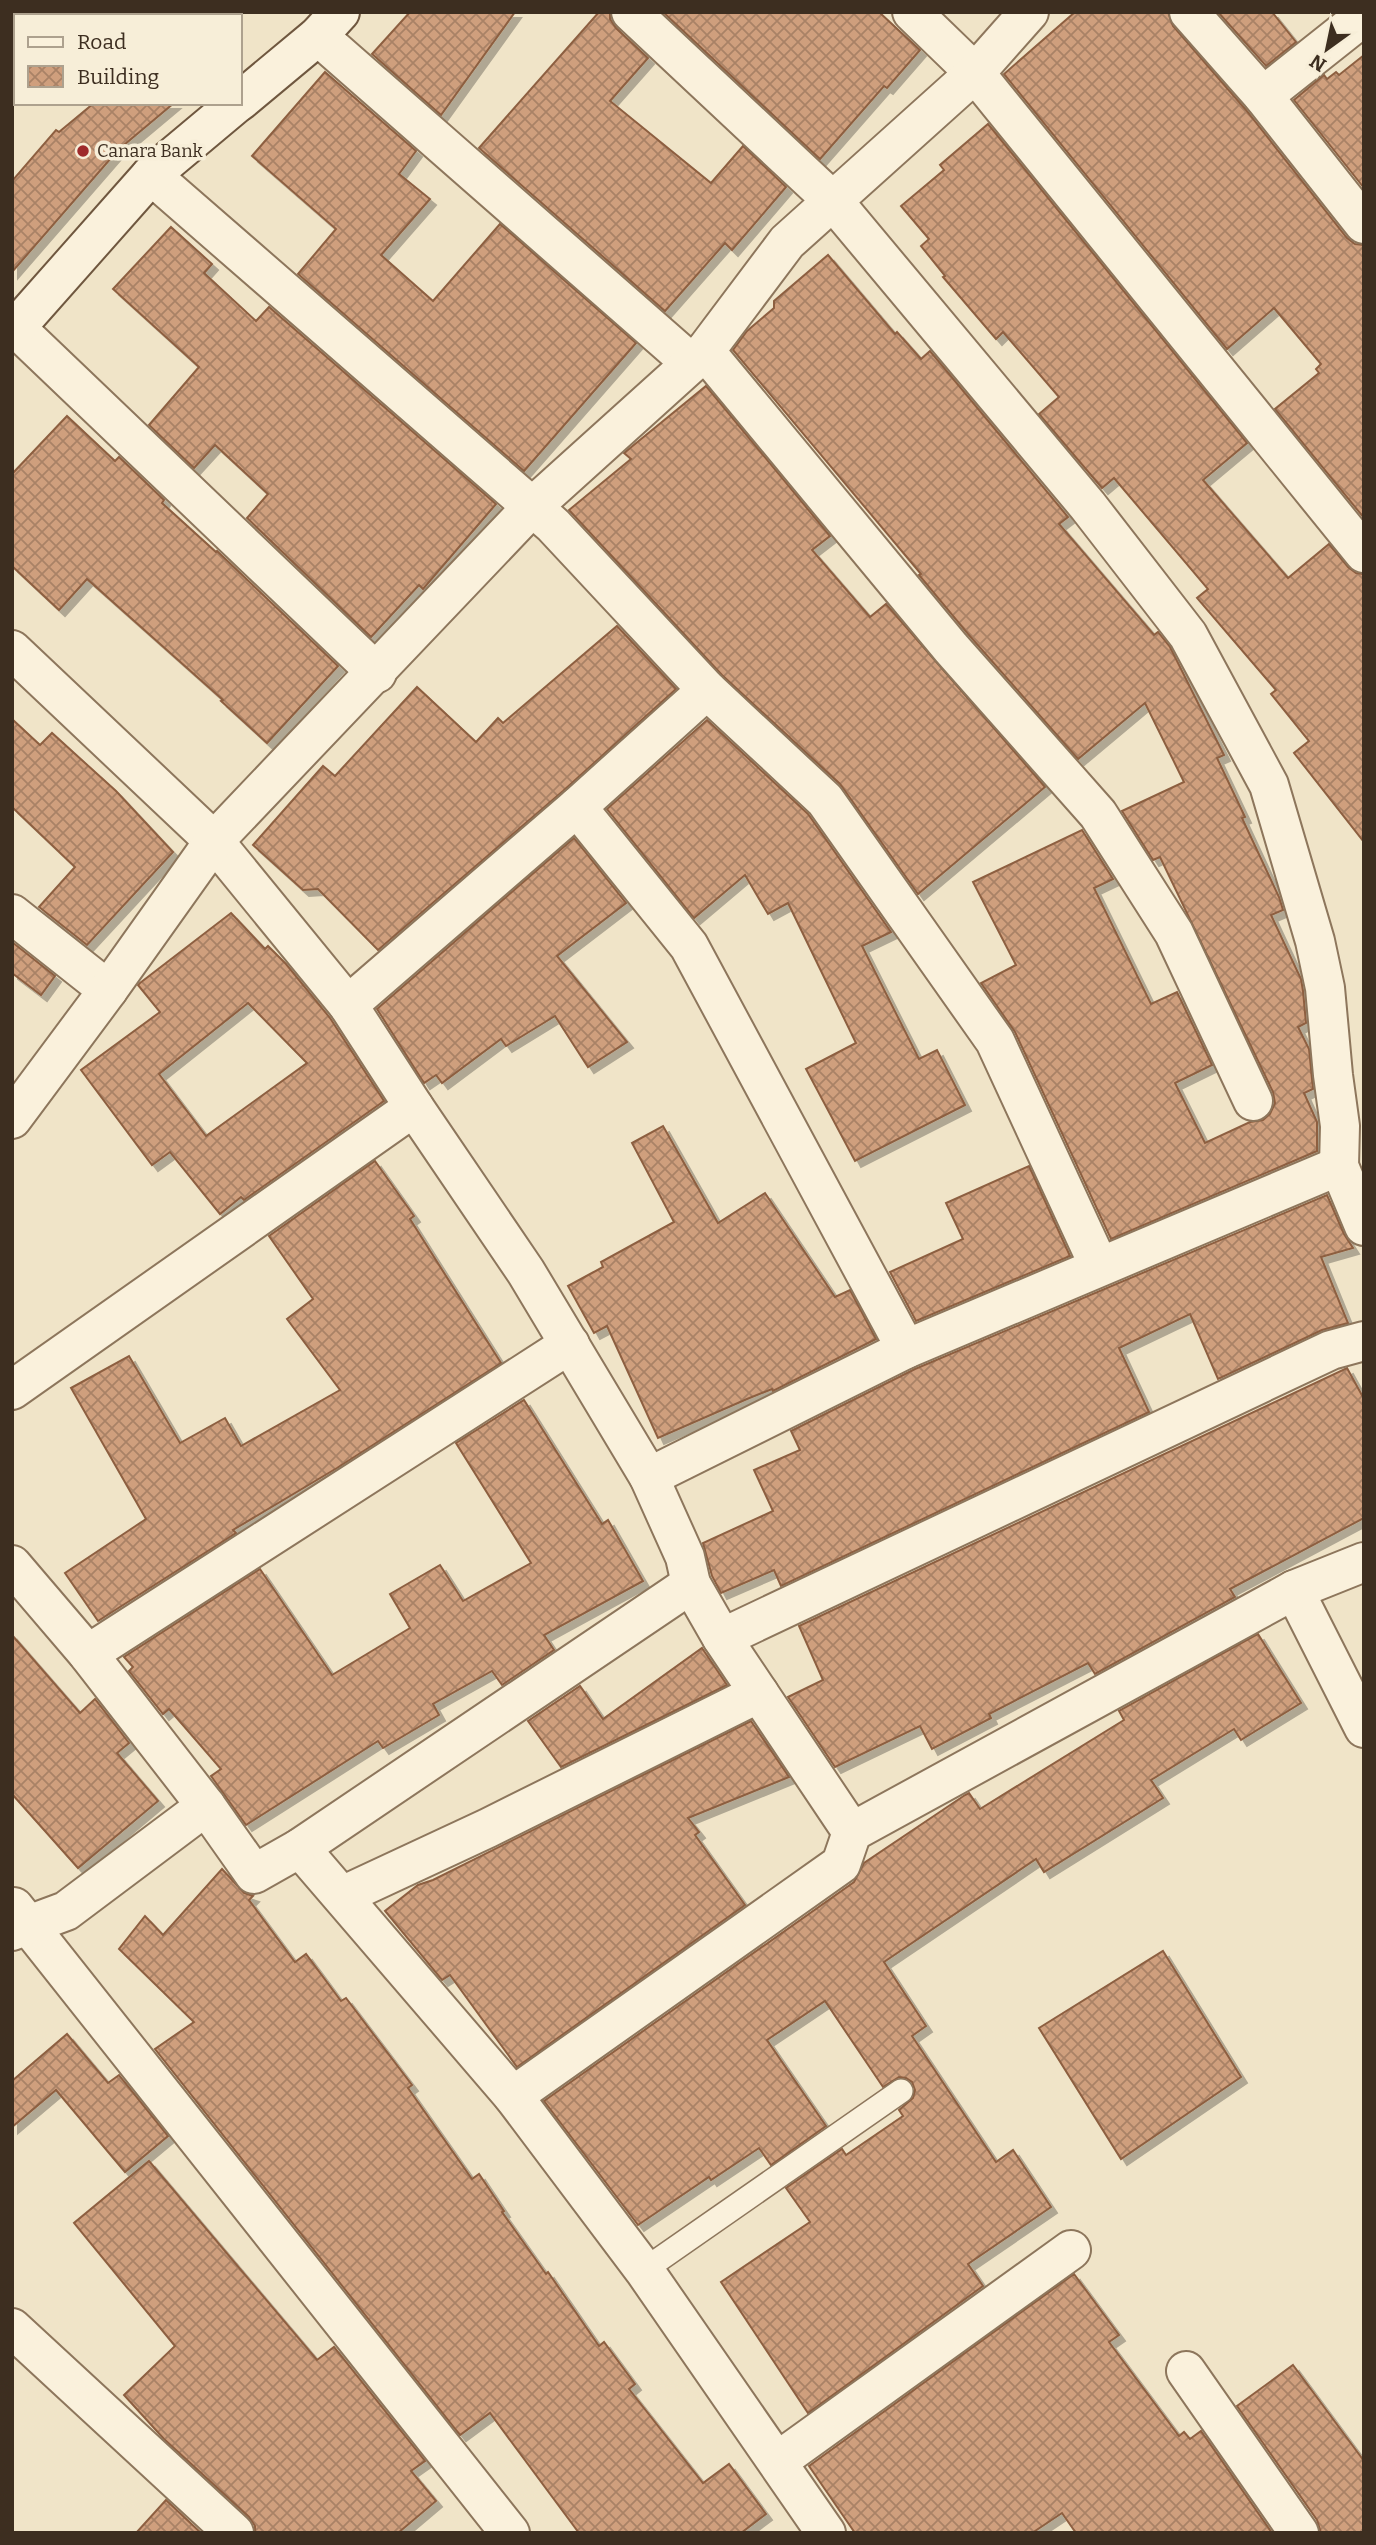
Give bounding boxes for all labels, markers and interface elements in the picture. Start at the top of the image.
legend [14,14,242,105]
north arrow [1292,14,1362,84]
text: Road [77,29,126,55]
text: N [1305,49,1330,76]
text: Building [77,64,160,90]
place label: Canara Bank [97,140,204,162]
marker: Canara Bank [75,143,91,159]

